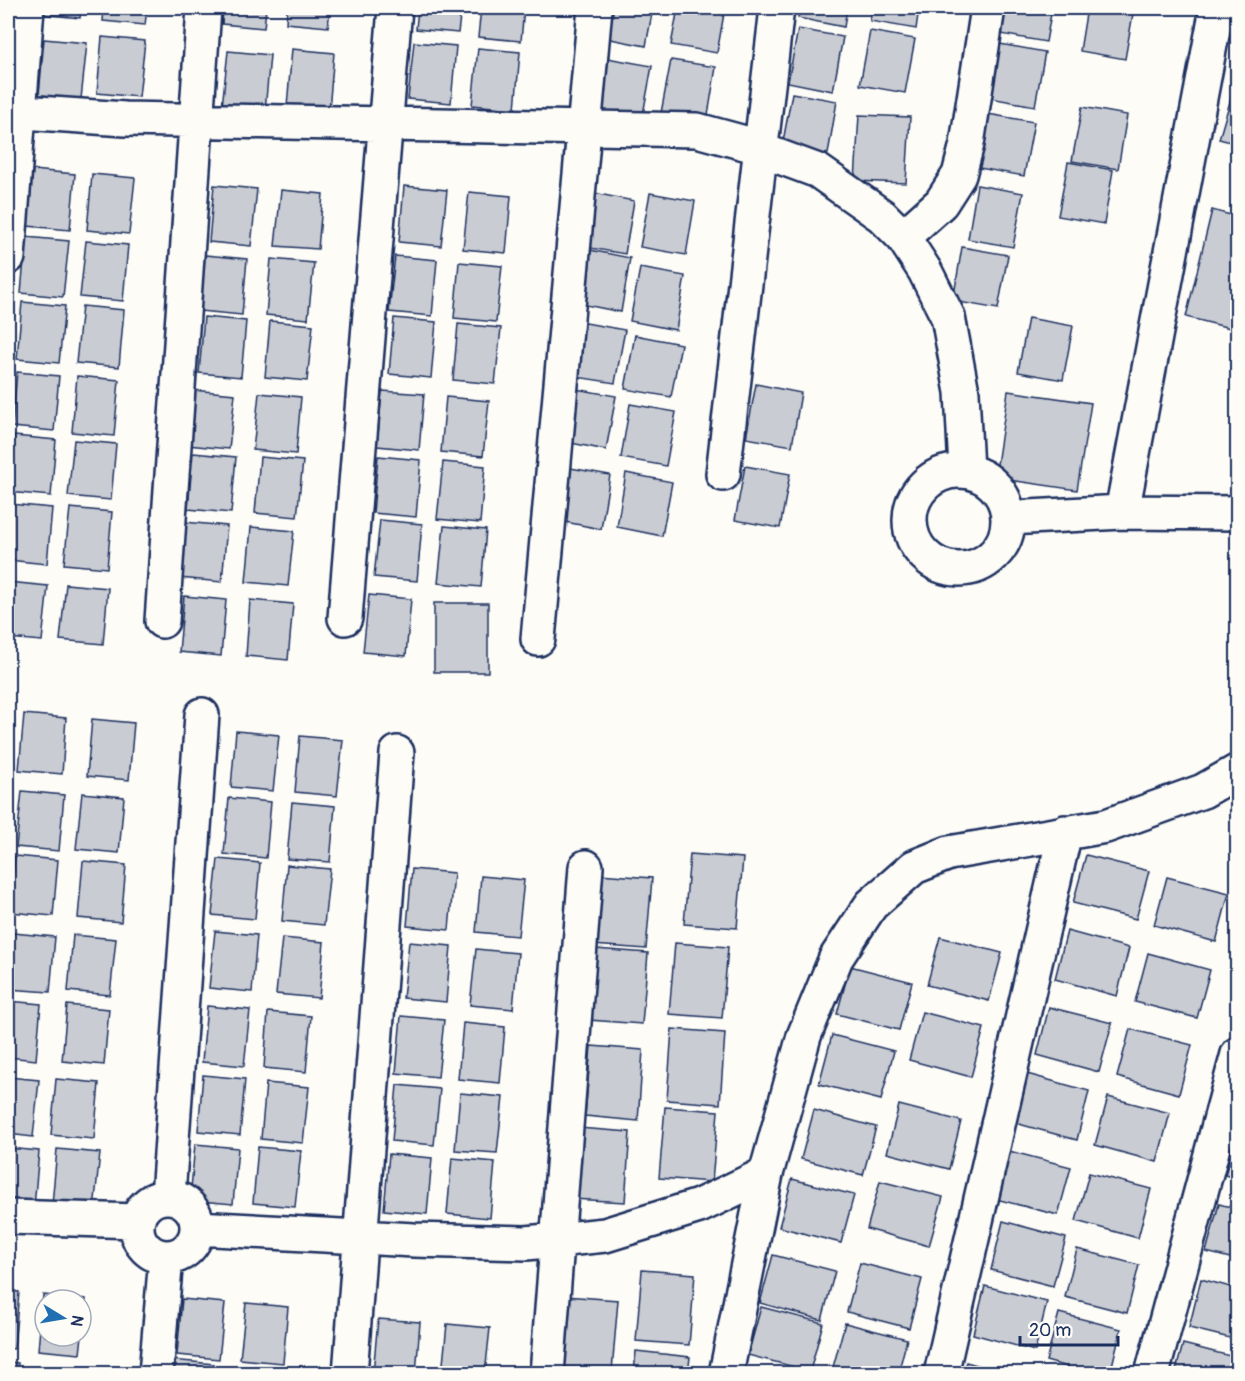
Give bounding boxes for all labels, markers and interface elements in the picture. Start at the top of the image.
north arrow [33,1288,93,1348]
scale bar [1020,1309,1118,1347]
text: N [66,1313,88,1328]
text: 20 m [1029,1319,1071,1342]

